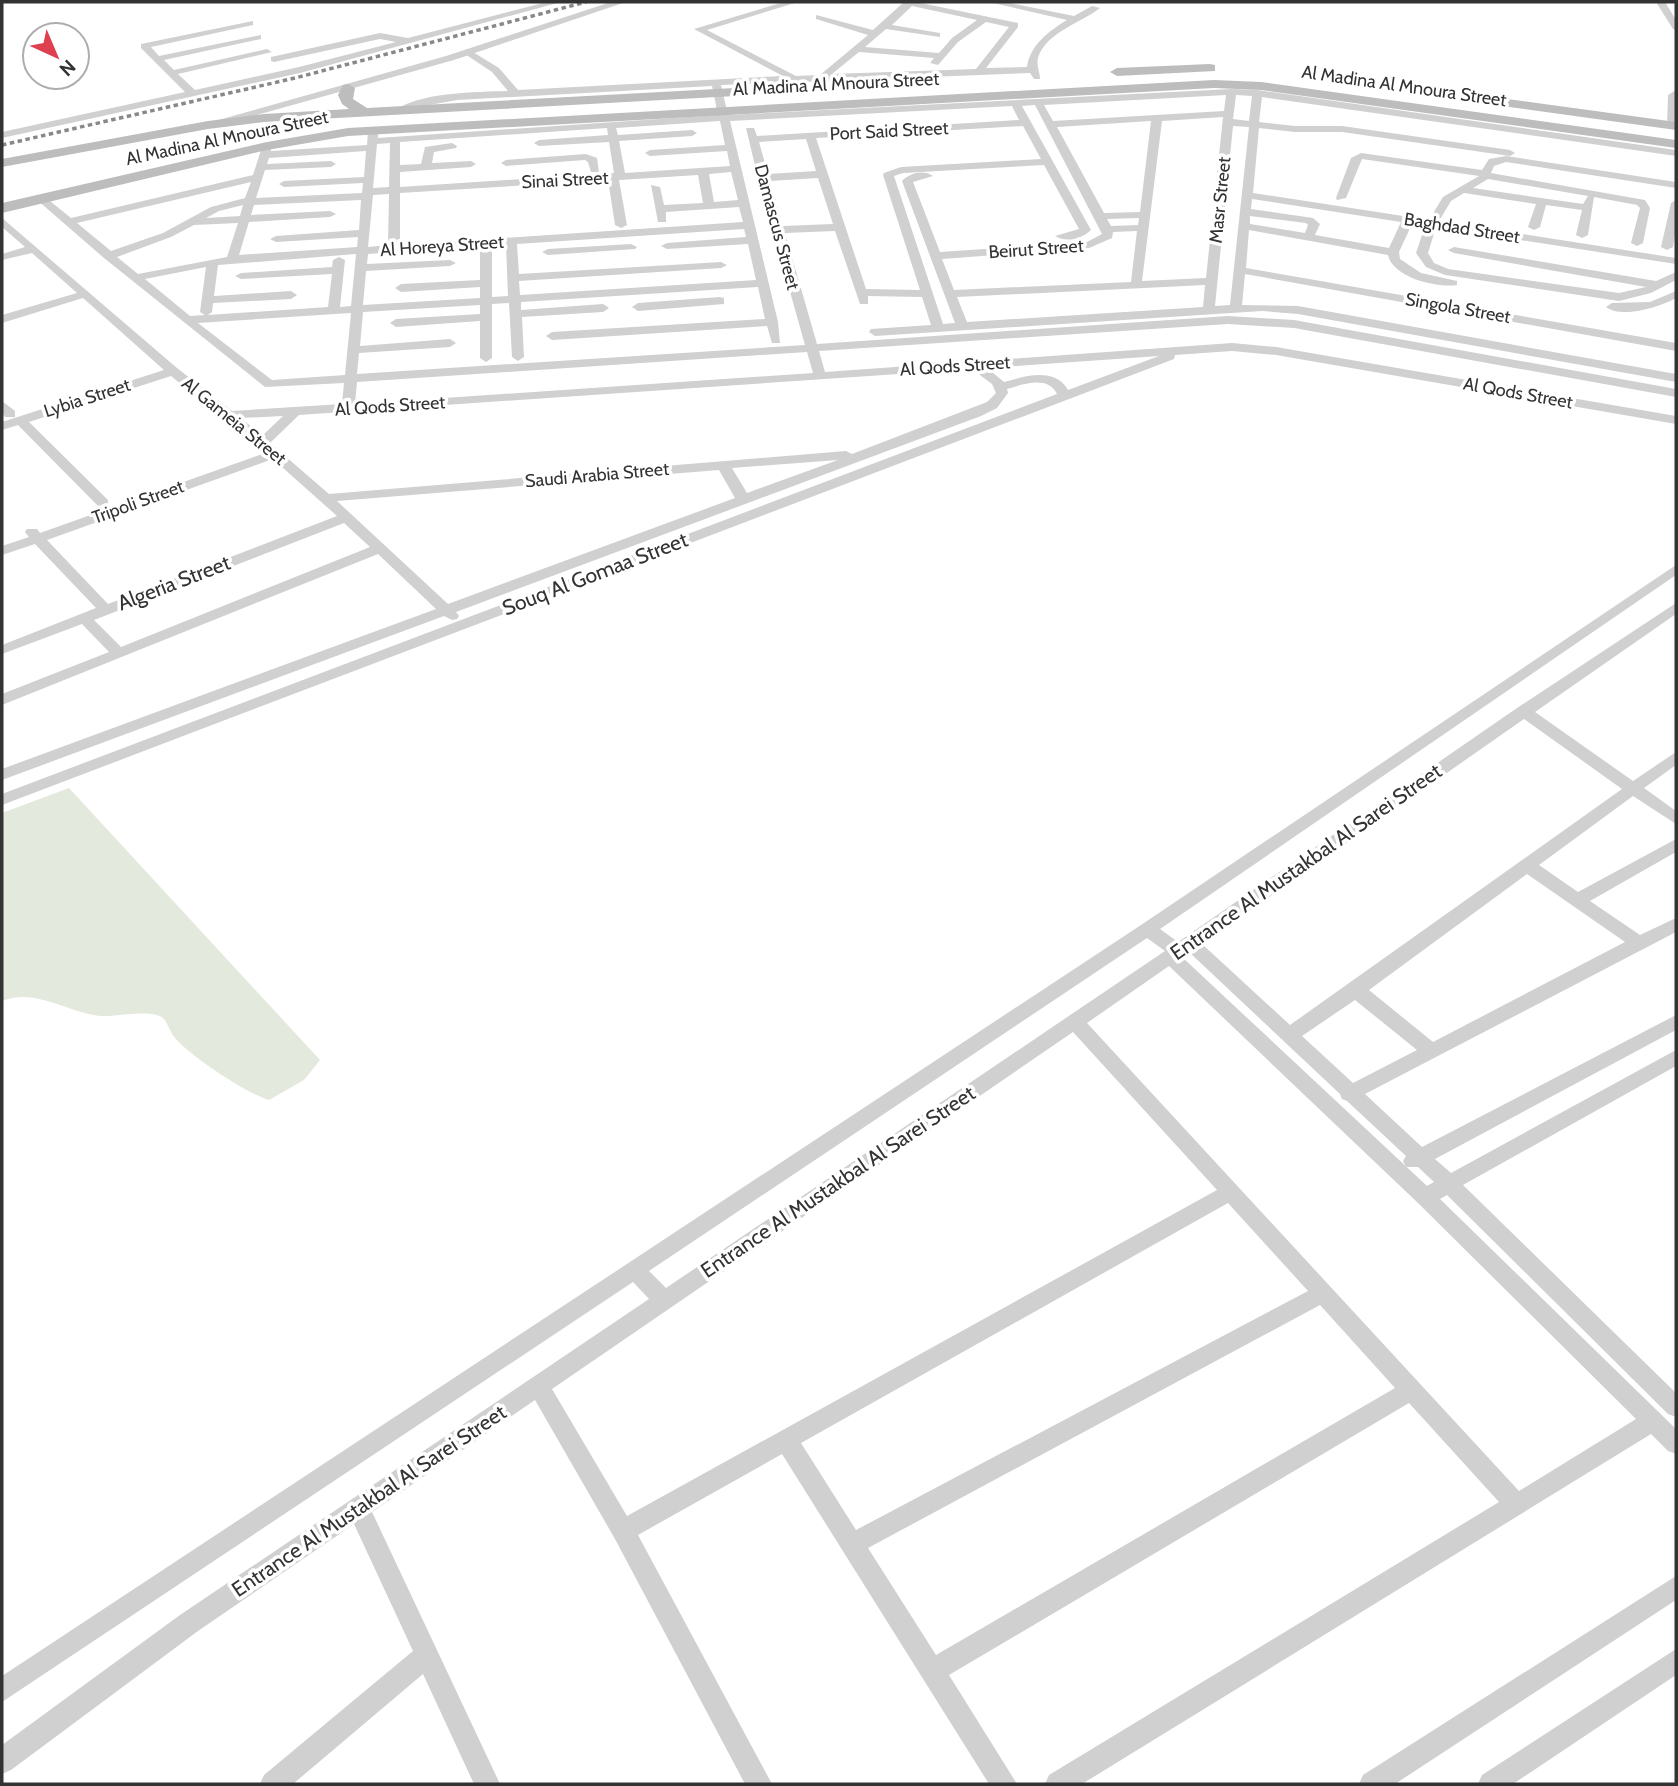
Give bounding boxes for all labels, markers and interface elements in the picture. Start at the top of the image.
north arrow [21,21,91,91]
text: N [55,55,80,81]
street label: Al Madina Al Mnoura Street [1300,61,1508,111]
street label: Al Madina Al Mnoura Street [732,68,940,100]
street label: Al Madina Al Mnoura Street [124,106,330,170]
street label: Port Said Street [829,117,949,145]
street label: Masr Street [1205,156,1235,244]
street label: Damascus Street [750,162,804,292]
street label: Sinai Street [521,167,609,193]
street label: Baghdad Street [1402,208,1522,248]
street label: Al Horeya Street [379,231,505,261]
street label: Beirut Street [988,235,1084,263]
street label: Singola Street [1404,288,1512,328]
street label: Al Qods Street [899,351,1011,381]
street label: Al Gameia Street [177,372,291,470]
street label: Al Qods Street [1462,373,1574,413]
street label: Lybia Street [41,374,133,422]
street label: Al Qods Street [334,391,446,421]
street label: Saudi Arabia Street [524,458,670,492]
street label: Tripoli Street [89,475,187,529]
street label: Souq Al Gomaa Street [499,527,691,620]
street label: Algeria Street [114,550,234,615]
street label: Entrance Al Mustakbal Al Sarei Street [1165,758,1446,965]
street label: Entrance Al Mustakbal Al Sarei Street [696,1080,980,1283]
street label: Entrance Al Mustakbal Al Sarei Street [227,1399,511,1602]

